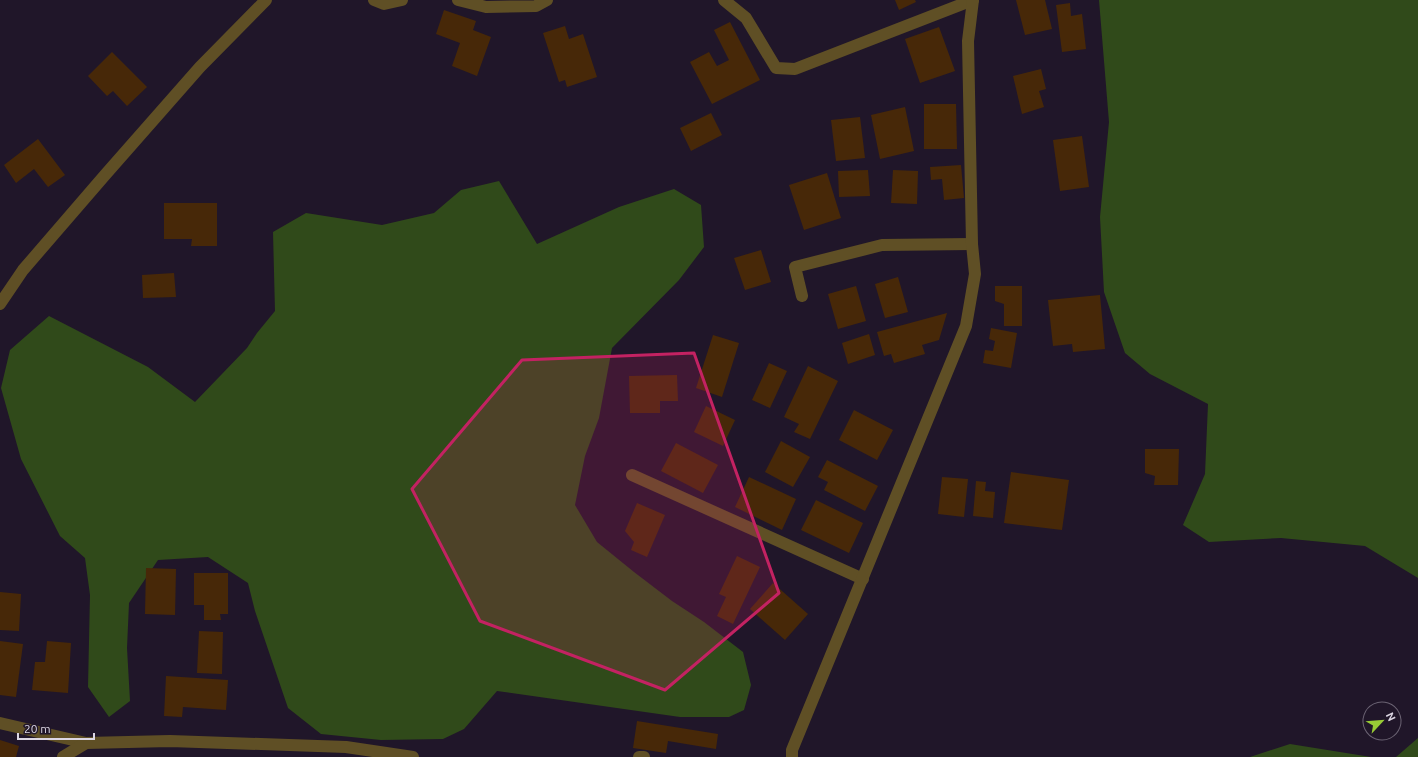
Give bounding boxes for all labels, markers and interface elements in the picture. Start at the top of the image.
north arrow [1362,701,1402,741]
text: N [1384,710,1398,723]
scale bar [18,715,94,741]
text: 20 m [24,722,51,735]

